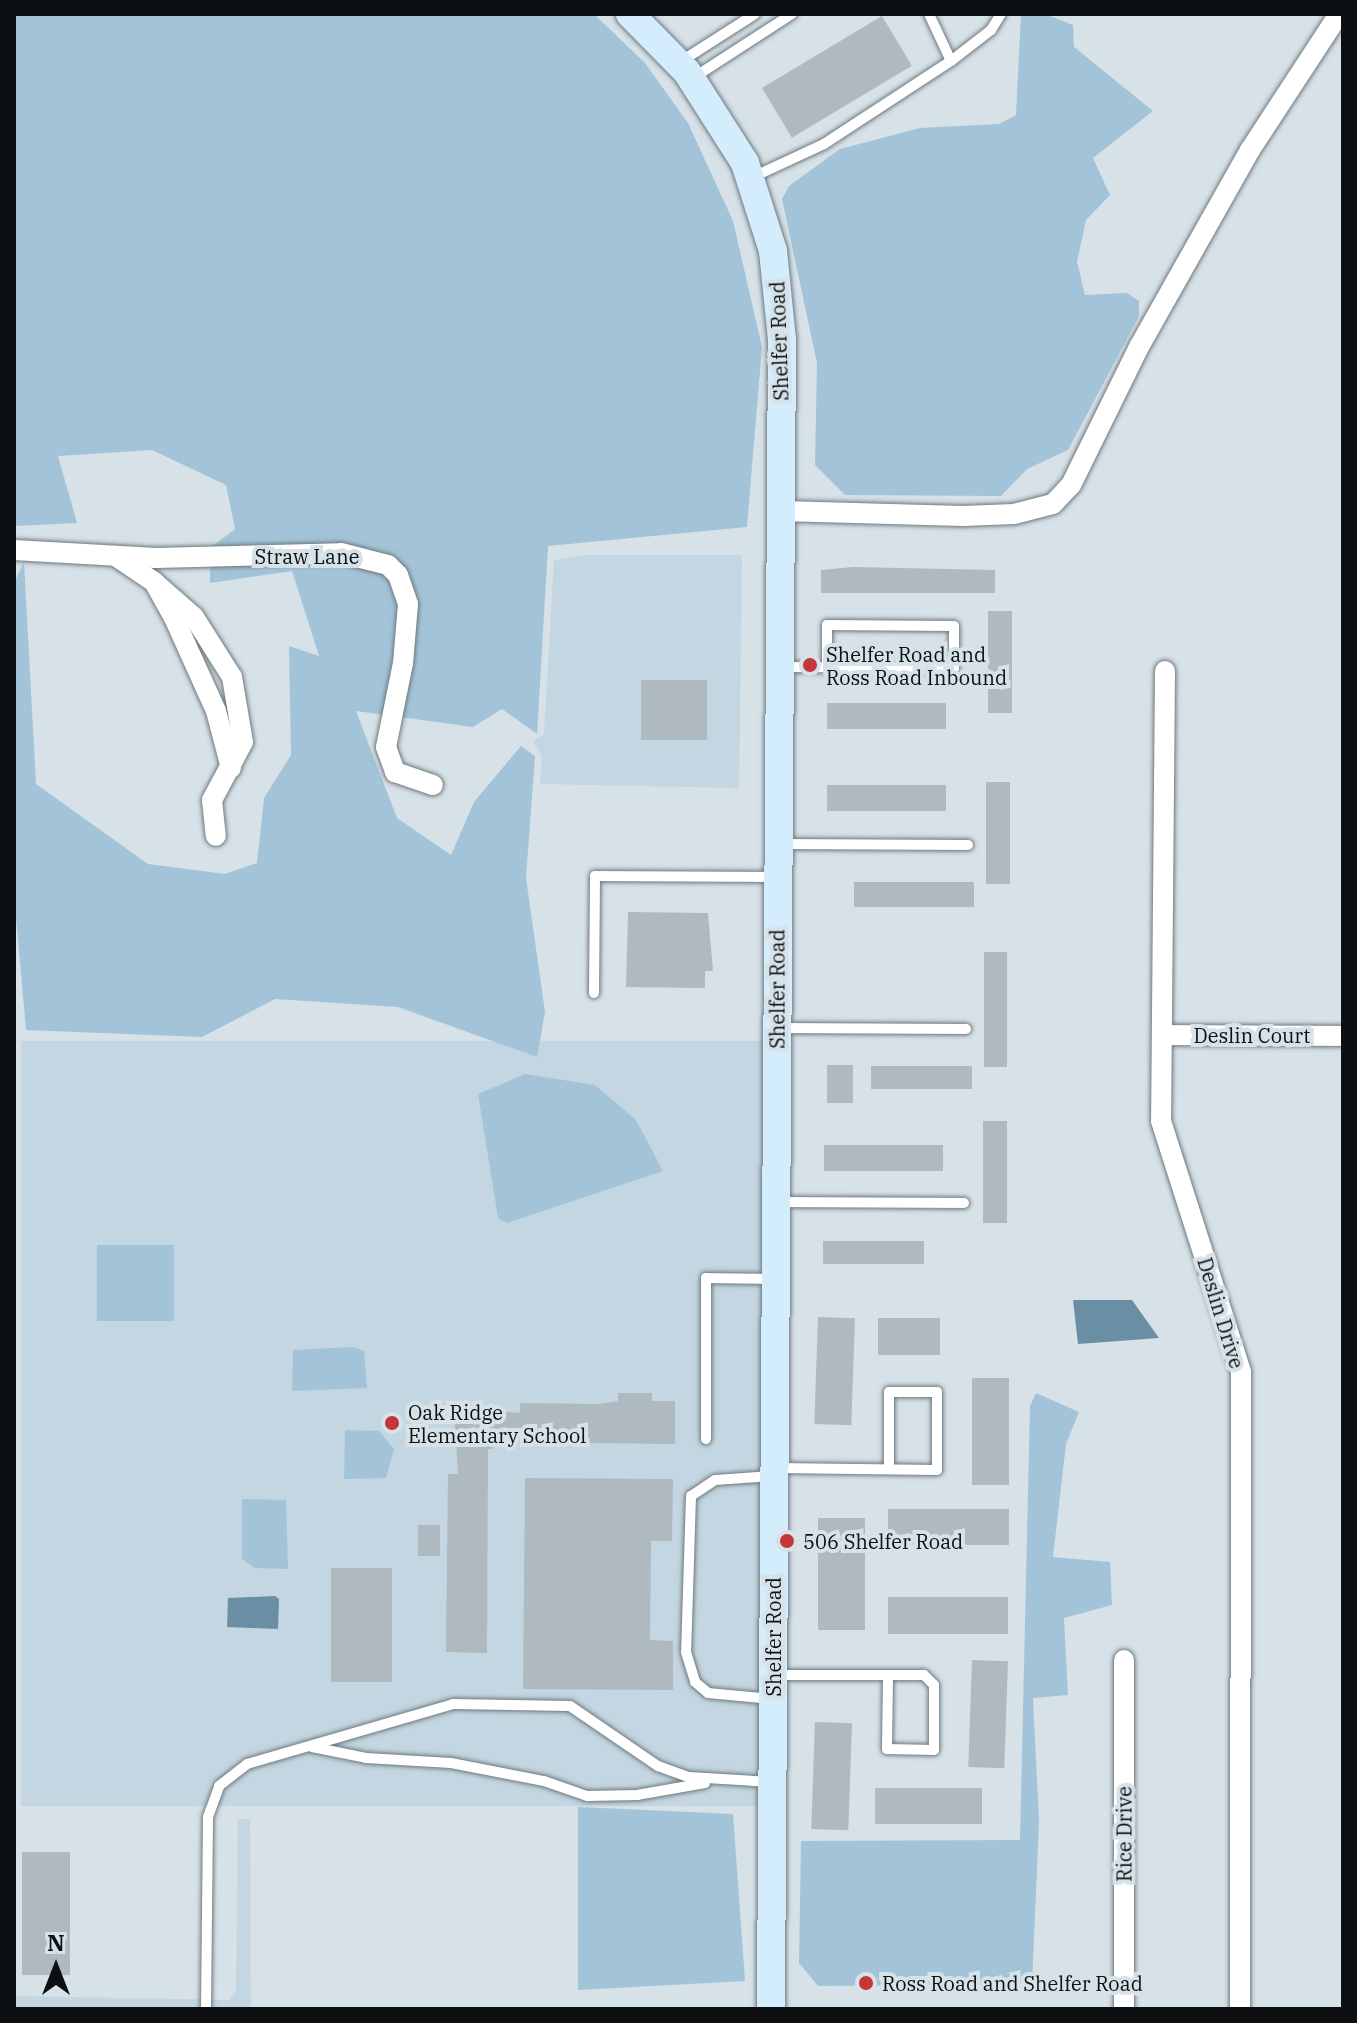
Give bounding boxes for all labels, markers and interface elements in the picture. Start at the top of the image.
street label: Shelfer Road [765,281,793,401]
street label: Straw Lane [255,544,359,568]
place label: Shelfer Road and Ross Road Inbound [826,642,1007,689]
marker: Shelfer Road and Ross Road Inbound [801,656,819,674]
street label: Shelfer Road [765,929,789,1049]
street label: Deslin Court [1194,1023,1310,1047]
street label: Deslin Drive [1193,1255,1249,1371]
place label: Oak Ridge Elementary School [408,1400,586,1447]
marker: Oak Ridge Elementary School [383,1414,401,1432]
place label: 506 Shelfer Road [803,1529,963,1553]
marker: 506 Shelfer Road [778,1532,796,1550]
street label: Shelfer Road [761,1577,785,1697]
street label: Rice Drive [1112,1786,1136,1882]
north arrow [16,1927,96,2007]
text: N [47,1928,65,1957]
place label: Ross Road and Shelfer Road [882,1971,1143,1995]
marker: Ross Road and Shelfer Road [857,1974,875,1992]

